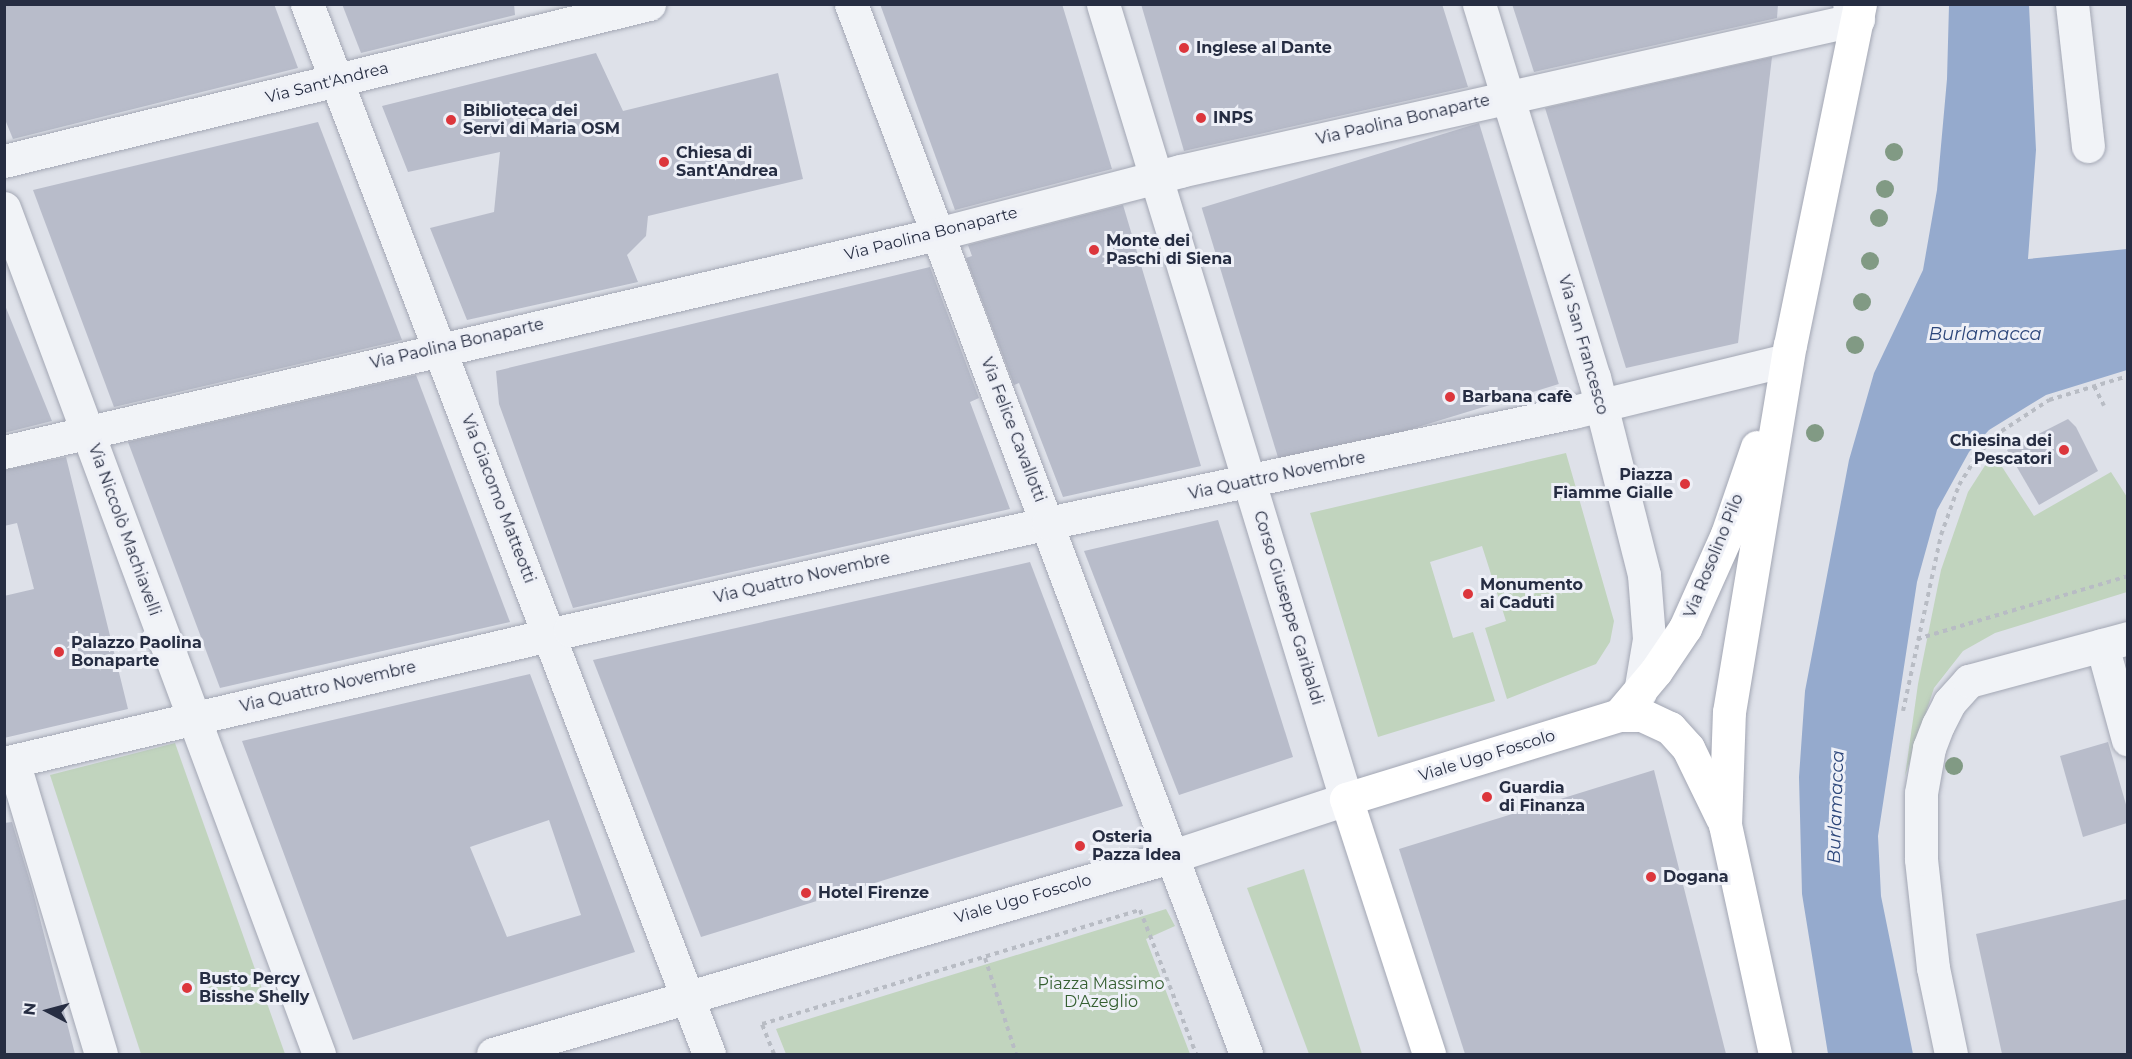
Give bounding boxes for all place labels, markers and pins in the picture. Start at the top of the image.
place label: Inglese al Dante [1196,38,1332,58]
marker: Inglese al Dante [1177,41,1191,55]
place label: Biblioteca dei Servi di Maria OSM [463,101,620,139]
place label: INPS [1213,108,1253,128]
marker: INPS [1194,111,1208,125]
marker: Biblioteca dei Servi di Maria OSM [444,113,458,127]
place label: Chiesa di Sant'Andrea [676,143,778,181]
marker: Chiesa di Sant'Andrea [657,155,671,169]
place label: Monte dei Paschi di Siena [1106,231,1232,269]
marker: Monte dei Paschi di Siena [1087,243,1101,257]
place label: Barbana cafè [1462,387,1573,407]
marker: Barbana cafè [1443,390,1457,404]
place label: Chiesina dei Pescatori [1950,431,2052,469]
marker: Chiesina dei Pescatori [2057,443,2071,457]
place label: Piazza Fiamme Gialle [1553,465,1673,503]
marker: Piazza Fiamme Gialle [1678,477,1692,491]
place label: Monumento ai Caduti [1480,575,1583,613]
marker: Monumento ai Caduti [1461,587,1475,601]
place label: Palazzo Paolina Bonaparte [71,633,202,671]
marker: Palazzo Paolina Bonaparte [52,645,66,659]
place label: Guardia di Finanza [1499,778,1585,816]
marker: Guardia di Finanza [1480,790,1494,804]
place label: Osteria Pazza Idea [1092,827,1181,865]
marker: Osteria Pazza Idea [1073,839,1087,853]
place label: Dogana [1663,867,1729,887]
marker: Dogana [1644,870,1658,884]
place label: Hotel Firenze [818,883,929,903]
marker: Hotel Firenze [799,886,813,900]
place label: Busto Percy Bisshe Shelly [199,969,309,1007]
marker: Busto Percy Bisshe Shelly [180,981,194,995]

